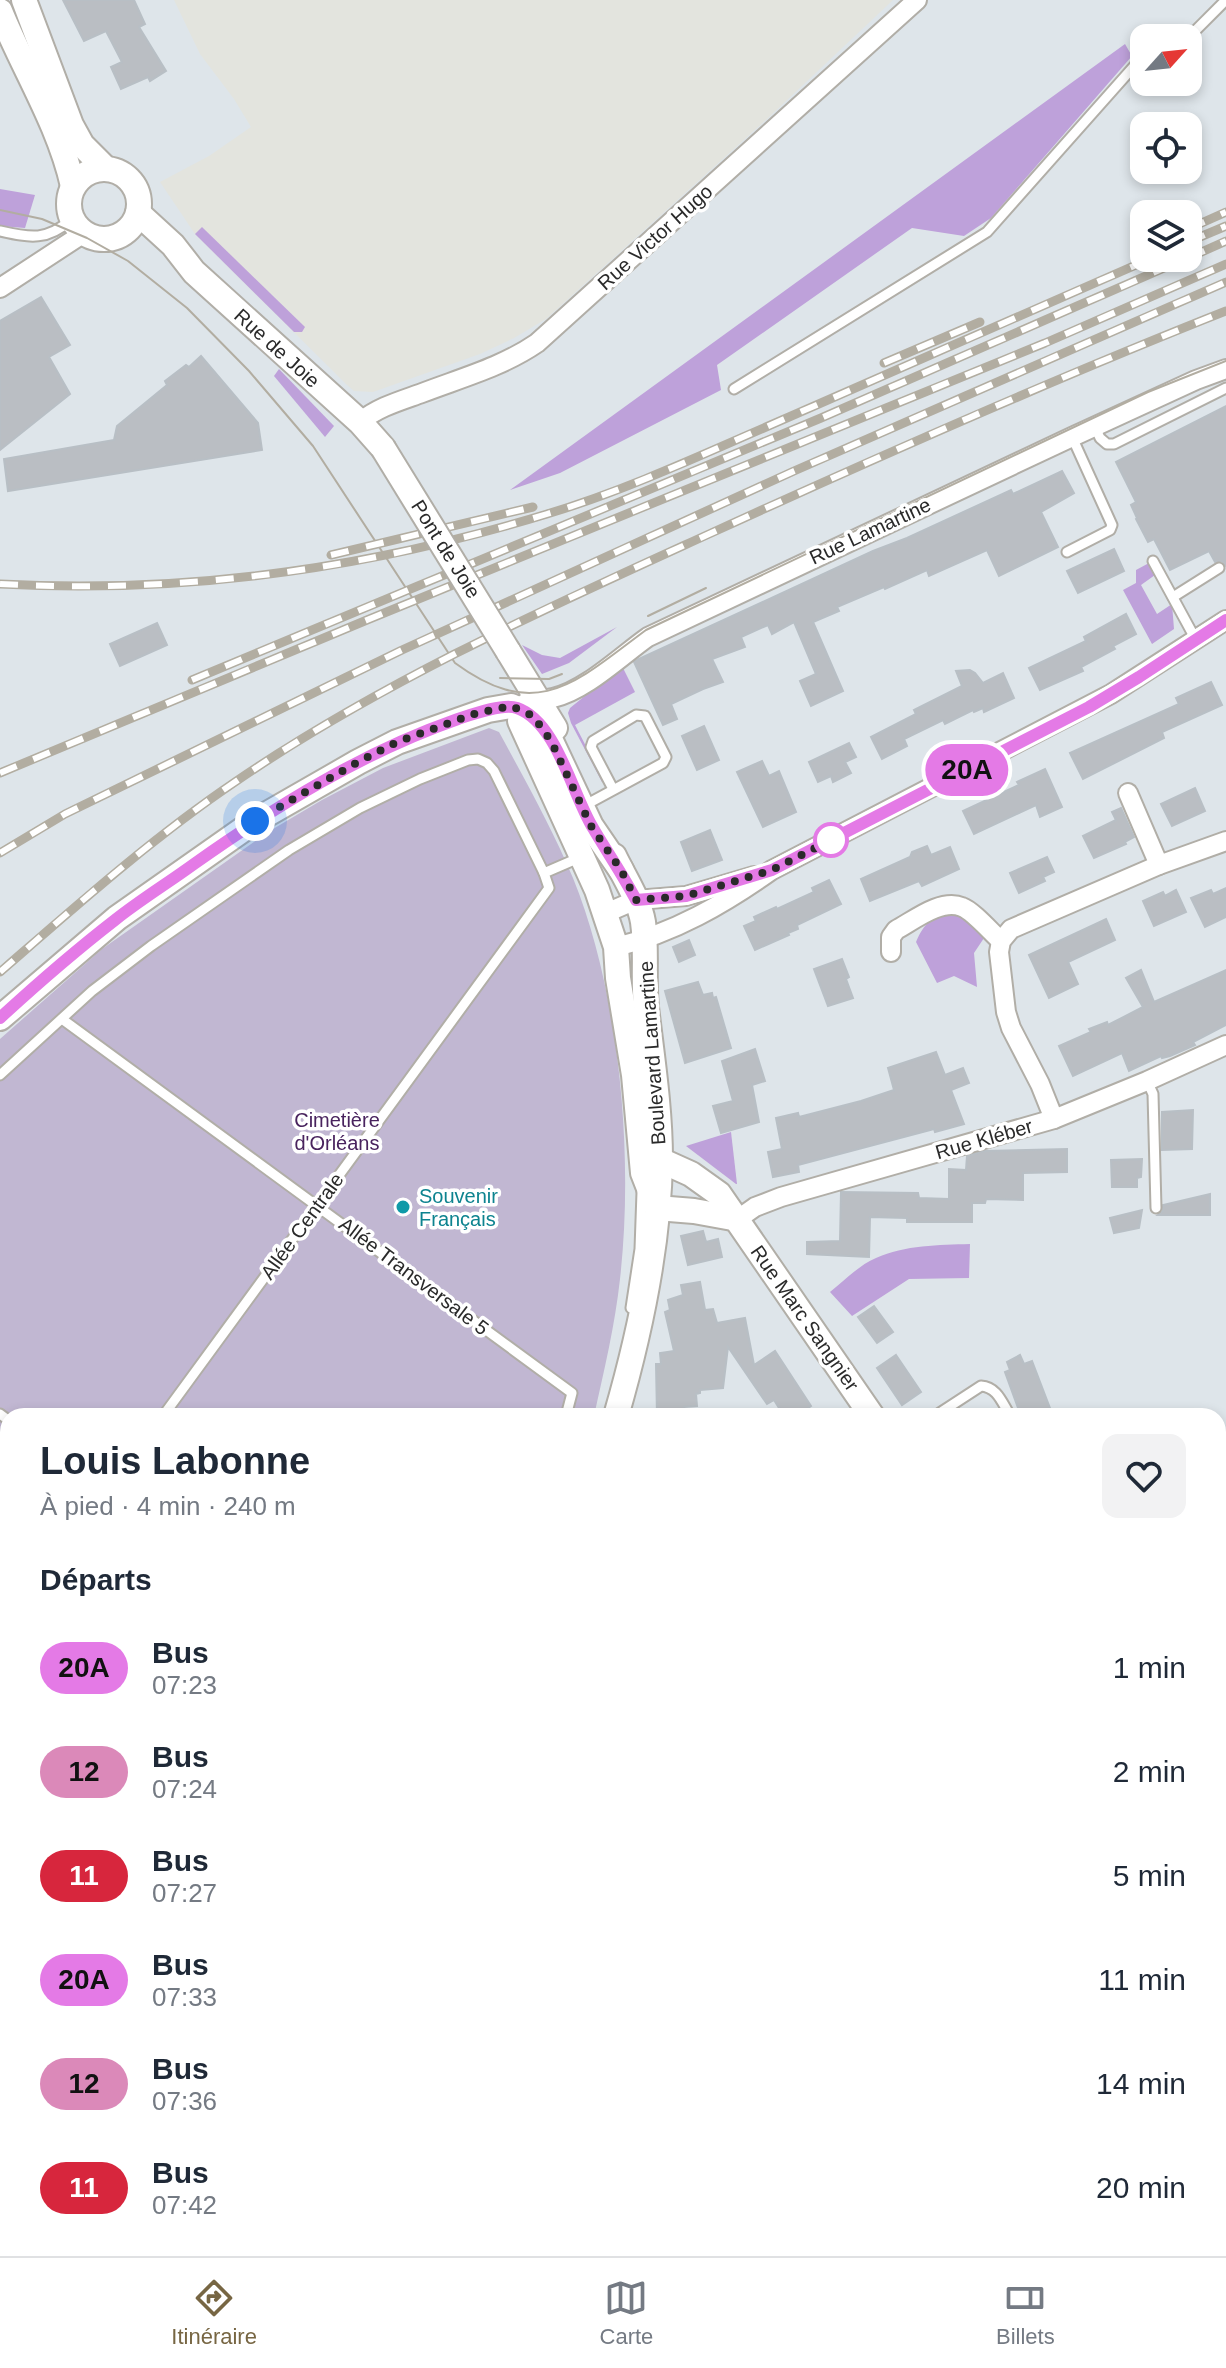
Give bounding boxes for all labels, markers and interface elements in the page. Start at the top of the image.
north arrow [1130,24,1202,96]
map controls [1130,24,1202,272]
button: locate [1130,112,1202,184]
street label: Rue Victor Hugo [593,180,717,294]
button: layers [1130,200,1202,272]
street label: Rue de Joie [230,304,324,392]
street label: Rue Lamartine [806,493,934,569]
street label: Pont de Joie [407,496,485,602]
line badge: 20A [921,744,1013,796]
text: 20A [941,754,993,785]
your location [235,801,275,841]
unlabelled marker [814,823,848,857]
street label: Boulevard Lamartine [635,960,669,1146]
park label: Cimetière d'Orléans [294,1109,380,1154]
street label: Rue Kléber [933,1115,1035,1163]
street label: Allée Centrale [256,1169,348,1283]
place label: Souvenir Français [419,1185,498,1230]
marker: Souvenir Français [394,1198,412,1216]
street label: Allée Transversale 5 [335,1213,493,1339]
street label: Rue Marc Sangnier [747,1241,864,1395]
button: heart [1102,1434,1186,1518]
text: Louis Labonne [40,1440,310,1482]
text: À pied · 4 min · 240 m [40,1491,296,1521]
text: Départs [40,1563,152,1596]
text: Bus [152,1636,209,1669]
text: 1 min [1113,1651,1186,1684]
text: 20A [58,1652,110,1683]
text: 07:23 [152,1670,217,1700]
text: Bus [152,1740,209,1773]
text: 2 min [1113,1755,1186,1788]
text: 12 [68,1756,100,1787]
text: 07:24 [152,1774,217,1804]
text: Bus [152,1844,209,1877]
text: 5 min [1113,1859,1186,1892]
text: 11 [69,1860,99,1891]
text: 07:27 [152,1878,217,1908]
text: Bus [152,1948,209,1981]
text: 11 min [1098,1963,1186,1996]
text: 20A [58,1964,110,1995]
text: 07:33 [152,1982,217,2012]
text: Bus [152,2052,209,2085]
text: 14 min [1096,2067,1186,2100]
text: 12 [68,2068,100,2099]
text: 07:36 [152,2086,217,2116]
text: Bus [152,2156,209,2189]
text: 20 min [1096,2171,1186,2204]
text: 11 [69,2172,99,2203]
text: 07:42 [152,2190,217,2220]
tab: Itinéraire [171,2276,257,2350]
tab: Carte [600,2276,653,2350]
tab: Billets [996,2276,1055,2350]

